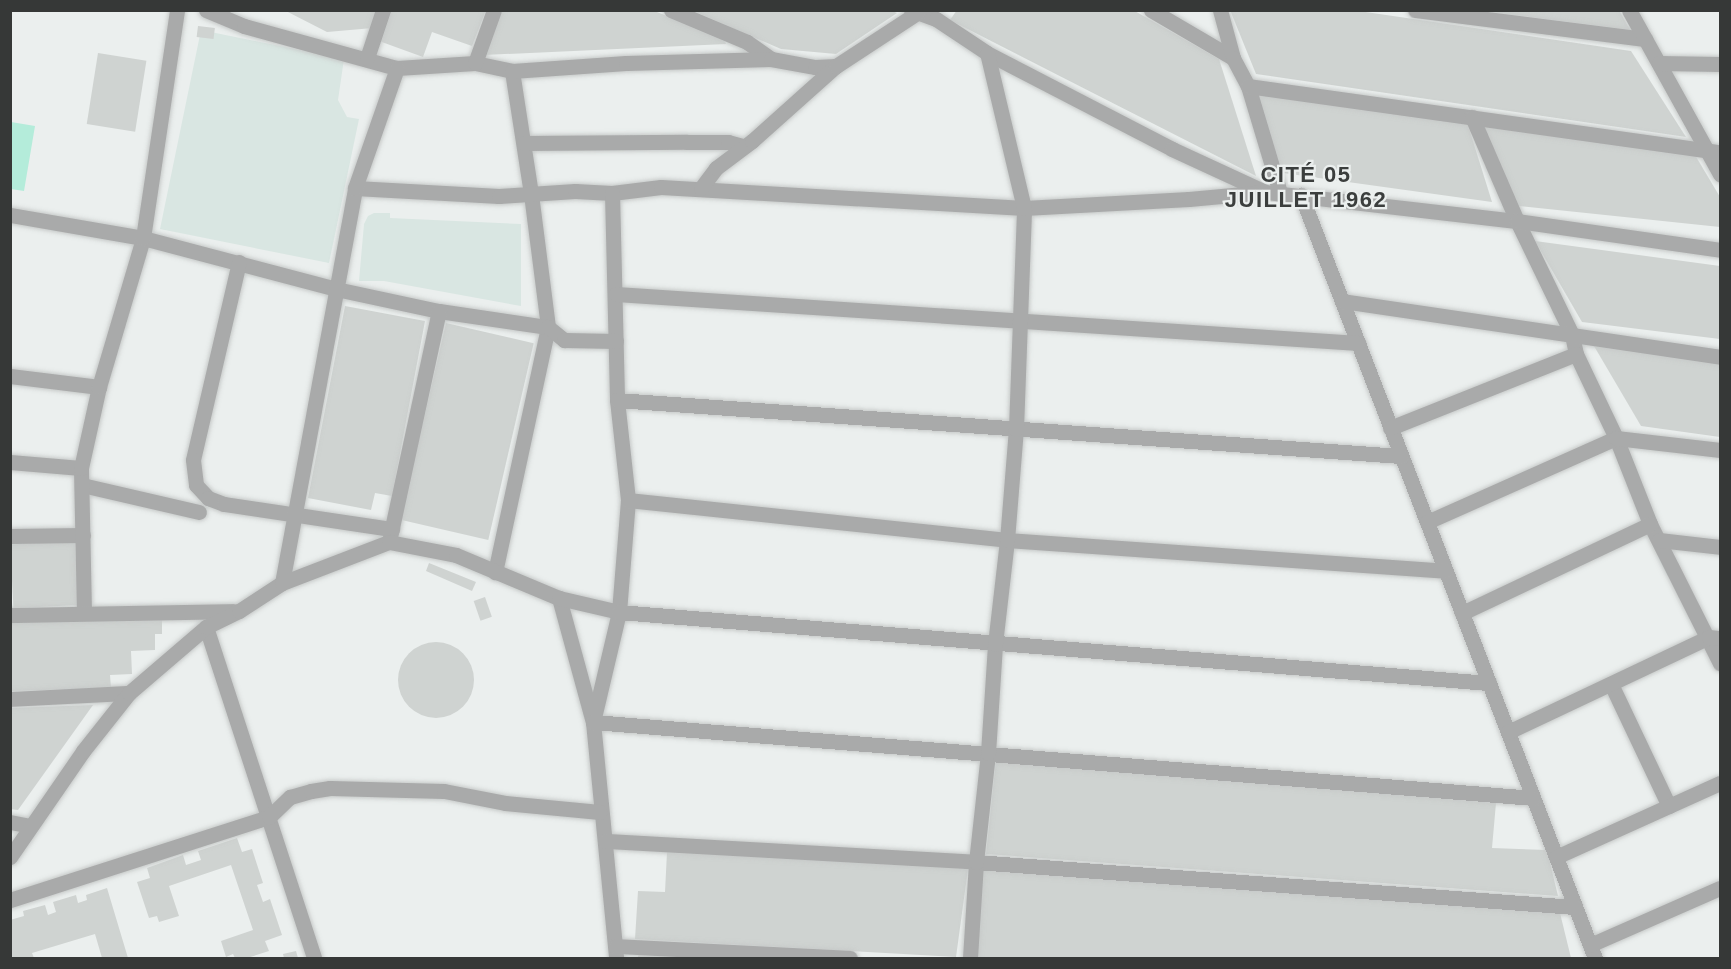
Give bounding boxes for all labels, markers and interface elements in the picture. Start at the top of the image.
district label: CITÉ 05 JUILLET 1962 [1225,161,1387,212]

